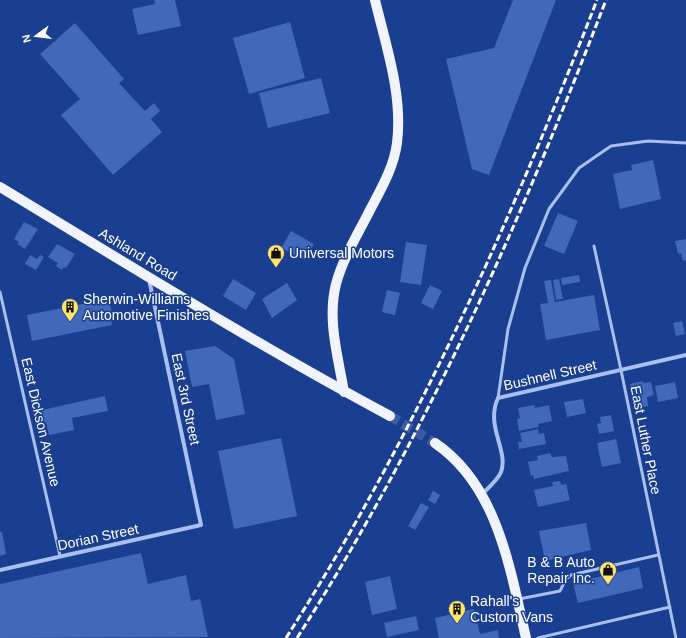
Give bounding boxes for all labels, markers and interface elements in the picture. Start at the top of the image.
north arrow [16,16,56,56]
text: N [20,33,33,44]
street label: Ashland Road [96,224,180,284]
shop icon: Universal Motors [266,243,286,268]
place label: Universal Motors [289,245,394,261]
place label: Sherwin-Williams Automotive Finishes [83,291,209,323]
building icon: Sherwin-Williams Automotive Finishes [60,297,80,322]
street label: East 3rd Street [168,352,204,446]
street label: East Dickson Avenue [18,356,64,488]
street label: Bushnell Street [502,357,598,393]
street label: East Luther Place [628,384,664,496]
street label: Dorian Street [56,521,140,553]
place label: B & B Auto Repair Inc. [527,554,595,586]
shop icon: B & B Auto Repair Inc. [598,560,618,585]
place label: Rahall's Custom Vans [470,593,553,625]
building icon: Rahall's Custom Vans [447,599,467,624]

